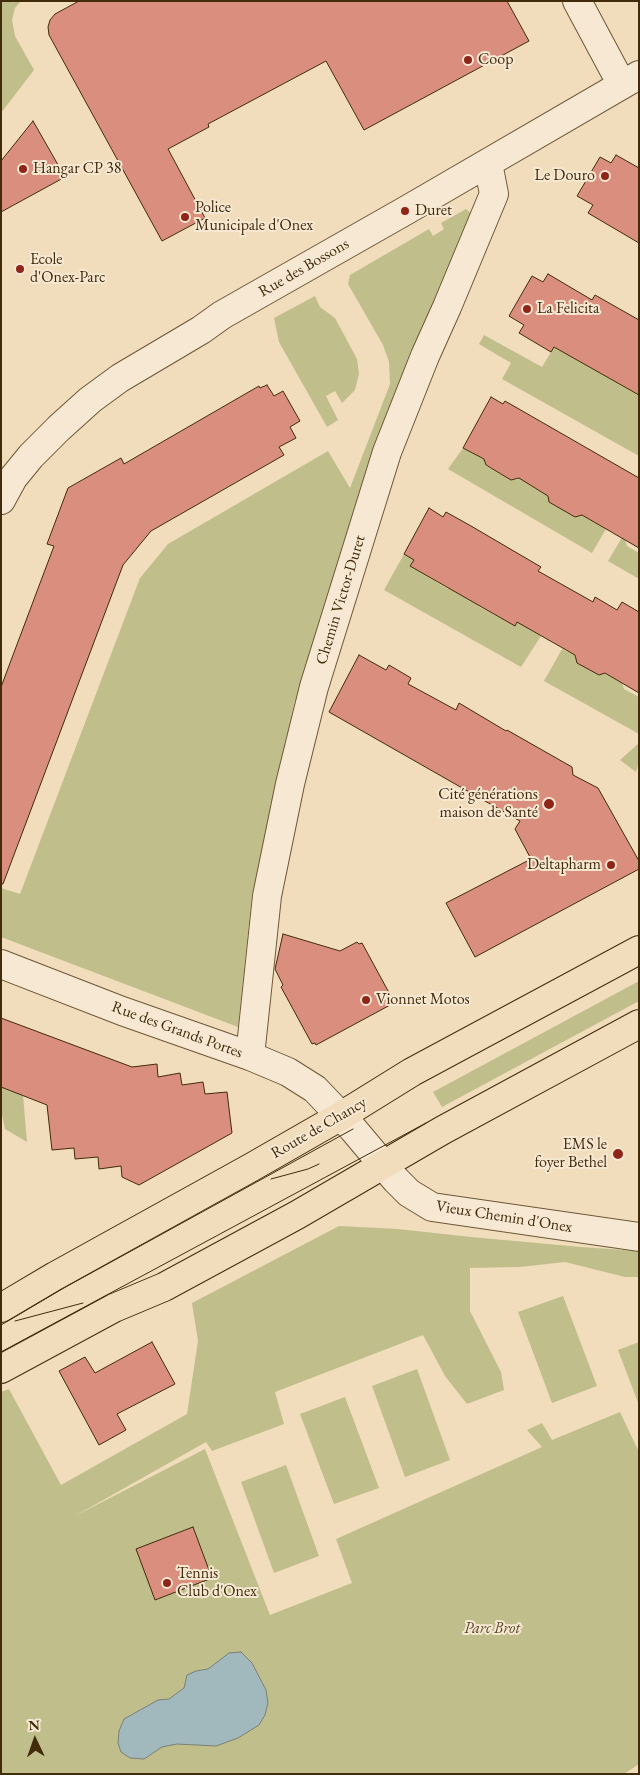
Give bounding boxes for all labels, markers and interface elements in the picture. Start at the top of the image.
place label: Coop [478,50,514,70]
marker: Coop [462,54,474,66]
place label: Hangar CP 38 [33,159,121,179]
marker: Hangar CP 38 [17,163,29,175]
place label: Le Douro [535,166,595,186]
marker: Le Douro [599,170,611,182]
place label: Police Municipale d'Onex [195,198,313,236]
place label: Duret [415,201,452,221]
marker: Duret [399,205,411,217]
marker: Police Municipale d'Onex [179,211,191,223]
street label: Rue des Bossons [255,234,353,302]
place label: Ecole d'Onex-Parc [30,250,105,288]
marker: Ecole d'Onex-Parc [14,263,26,275]
place label: La Felicita [537,299,599,319]
marker: La Felicita [521,303,533,315]
street label: Chemin Victor-Duret [312,533,370,667]
place label: Cité générations maison de Santé [438,785,538,823]
marker: Cité générations maison de Santé [542,797,556,811]
place label: Deltapharm [527,855,601,875]
marker: Deltapharm [605,859,617,871]
place label: Vionnet Motos [376,990,470,1010]
marker: Vionnet Motos [360,994,372,1006]
street label: Rue des Grands Portes [109,997,245,1063]
street label: Route de Chancy [268,1093,370,1163]
place label: EMS le foyer Bethel [534,1135,607,1173]
marker: EMS le foyer Bethel [611,1147,625,1161]
street label: Vieux Chemin d'Onex [434,1197,574,1237]
place label: Tennis Club d'Onex [177,1564,257,1602]
marker: Tennis Club d'Onex [161,1577,173,1589]
park label: Parc Brot [464,1619,520,1639]
north arrow [10,1715,60,1765]
text: N [28,1716,40,1734]

